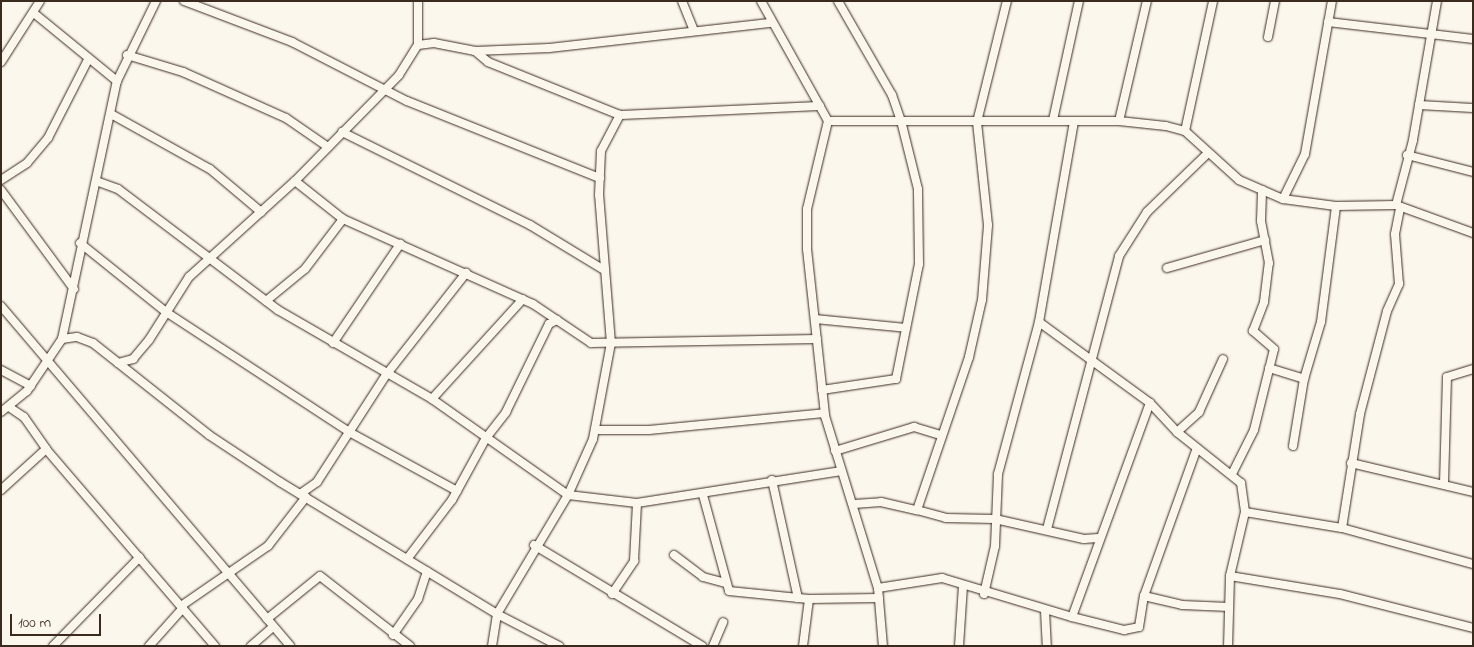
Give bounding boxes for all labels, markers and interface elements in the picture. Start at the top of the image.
scale bar [12,604,104,636]
text: 100 m [18,612,51,634]

